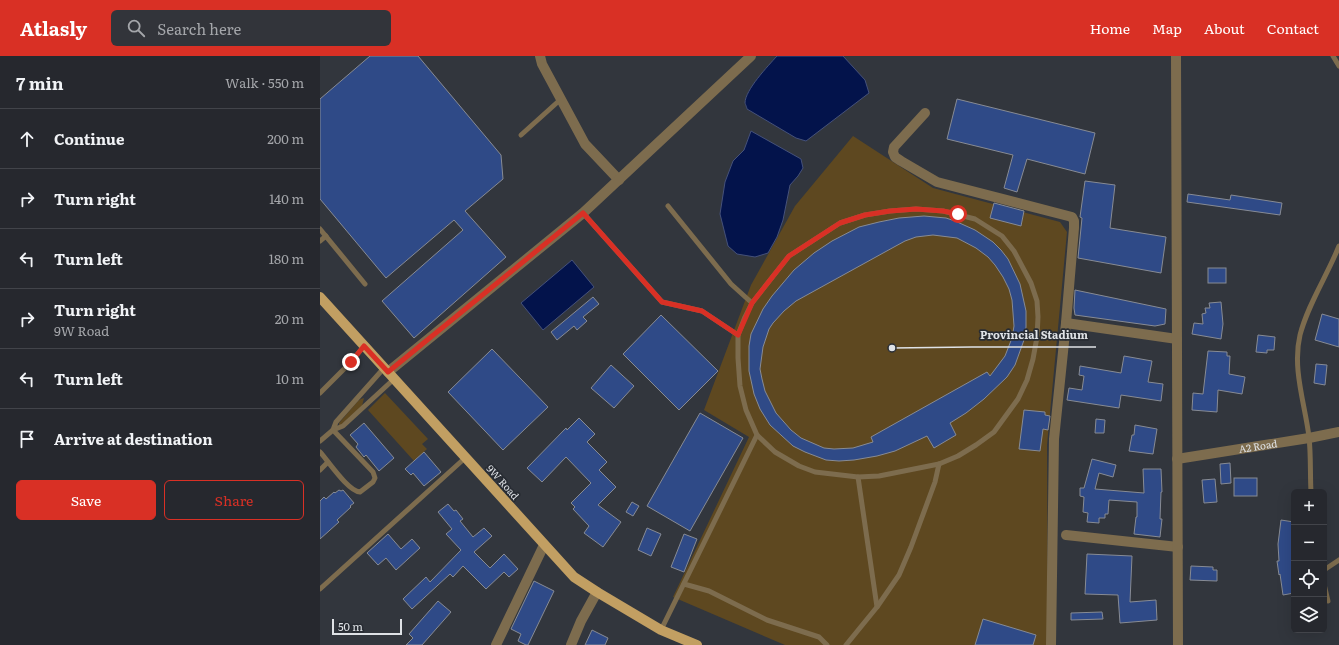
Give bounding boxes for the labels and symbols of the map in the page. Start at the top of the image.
route start [949,205,967,223]
callout: Provincial Stadium [972,324,1096,347]
text: Provincial Stadium [980,326,1088,342]
route end [342,353,360,371]
street label: A2 Road [1238,435,1278,456]
street label: 9W Road [484,461,523,502]
scale bar [332,617,402,636]

